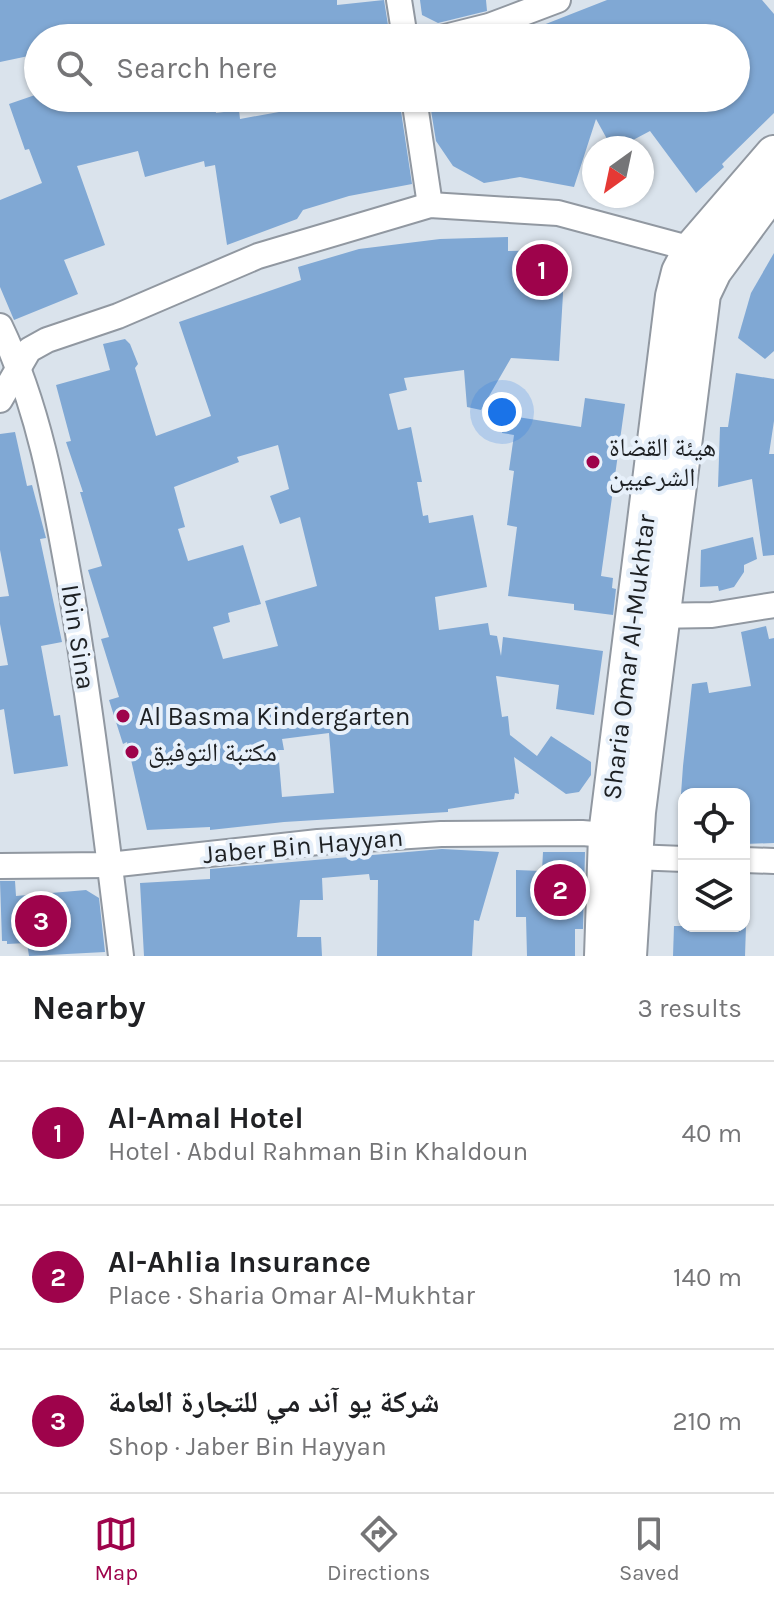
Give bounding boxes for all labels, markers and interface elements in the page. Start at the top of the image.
search box [24,24,750,112]
icon: search [52,46,96,90]
text: Search here [116,50,277,86]
north arrow [582,136,654,208]
pin: 1 [516,240,568,300]
your location [482,392,522,432]
place label: هيئة القضاة الشرعيين [609,432,716,493]
marker: هيئة القضاة الشرعيين [584,453,602,471]
street label: Sharia Omar Al-Mukhtar [596,512,662,801]
street label: Ibin Sina [54,582,102,692]
place label: Al Basma Kindergarten [139,701,411,732]
marker: Al Basma Kindergarten [114,707,132,725]
place label: مكتبة التوفيق [148,737,277,768]
marker: مكتبة التوفيق [123,743,141,761]
map controls [678,788,750,932]
button: locate [678,788,750,860]
street label: Jaber Bin Hayyan [202,822,404,870]
pin: 2 [534,860,586,920]
button: layers [678,860,750,932]
pin: 3 [15,891,67,951]
text: Nearby [32,988,146,1028]
text: 3 results [638,993,742,1024]
text: Al-Amal Hotel [108,1100,304,1136]
text: 1 [53,1118,63,1149]
text: 40 m [682,1118,742,1149]
text: Hotel · Abdul Rahman Bin Khaldoun [108,1136,528,1167]
text: Al-Ahlia Insurance [108,1244,371,1280]
text: 2 [50,1262,66,1293]
text: 140 m [673,1262,742,1293]
text: Place · Sharia Omar Al-Mukhtar [108,1280,475,1311]
text: شركة يو آند مي للتجارة العامة [108,1384,440,1420]
text: 3 [50,1406,66,1437]
text: 210 m [672,1406,742,1437]
text: Shop · Jaber Bin Hayyan [108,1431,387,1462]
tab: Map [94,1512,138,1586]
tab: Directions [327,1512,430,1586]
tab: Saved [619,1512,680,1586]

